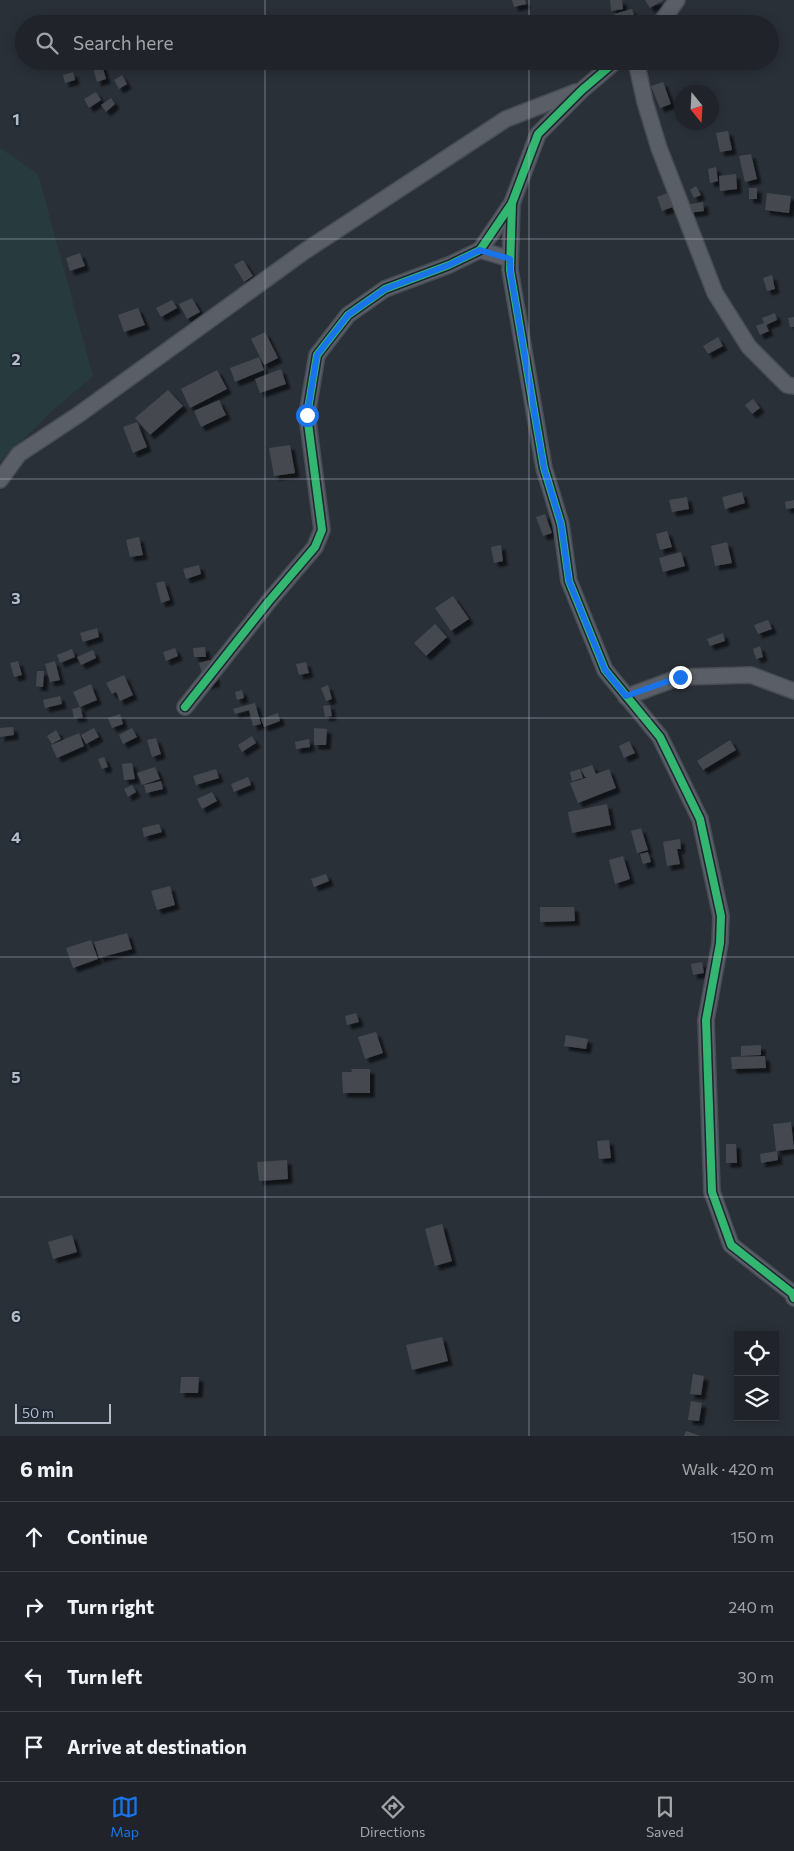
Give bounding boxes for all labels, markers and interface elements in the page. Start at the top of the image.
search box [15,15,779,70]
icon: search [33,29,61,57]
text: Search here [73,31,173,54]
north arrow [674,85,719,130]
text: 1 [12,109,20,128]
text: 2 [11,349,21,368]
route start [296,404,319,427]
text: 3 [11,588,21,607]
route end [669,666,692,689]
text: 4 [11,827,21,846]
text: 5 [11,1067,21,1086]
text: 6 [11,1306,21,1325]
map controls [734,1331,779,1421]
button: locate [734,1331,779,1376]
button: layers [734,1376,779,1421]
scale bar [15,1401,111,1424]
text: 50 m [22,1404,54,1421]
text: 6 min [20,1456,73,1481]
text: Walk · 420 m [682,1459,774,1478]
icon: ahead [20,1523,48,1551]
text: Continue [67,1525,147,1548]
text: 150 m [731,1527,774,1546]
icon: right [20,1593,48,1621]
text: Turn right [67,1595,154,1618]
text: 240 m [728,1597,774,1616]
icon: left [20,1663,48,1691]
text: Turn left [67,1665,142,1688]
text: 30 m [737,1667,774,1686]
icon: arrive [20,1733,48,1761]
text: Arrive at destination [67,1735,247,1758]
tab: Map [110,1793,139,1840]
tab: Directions [360,1793,425,1840]
tab: Saved [646,1793,684,1840]

